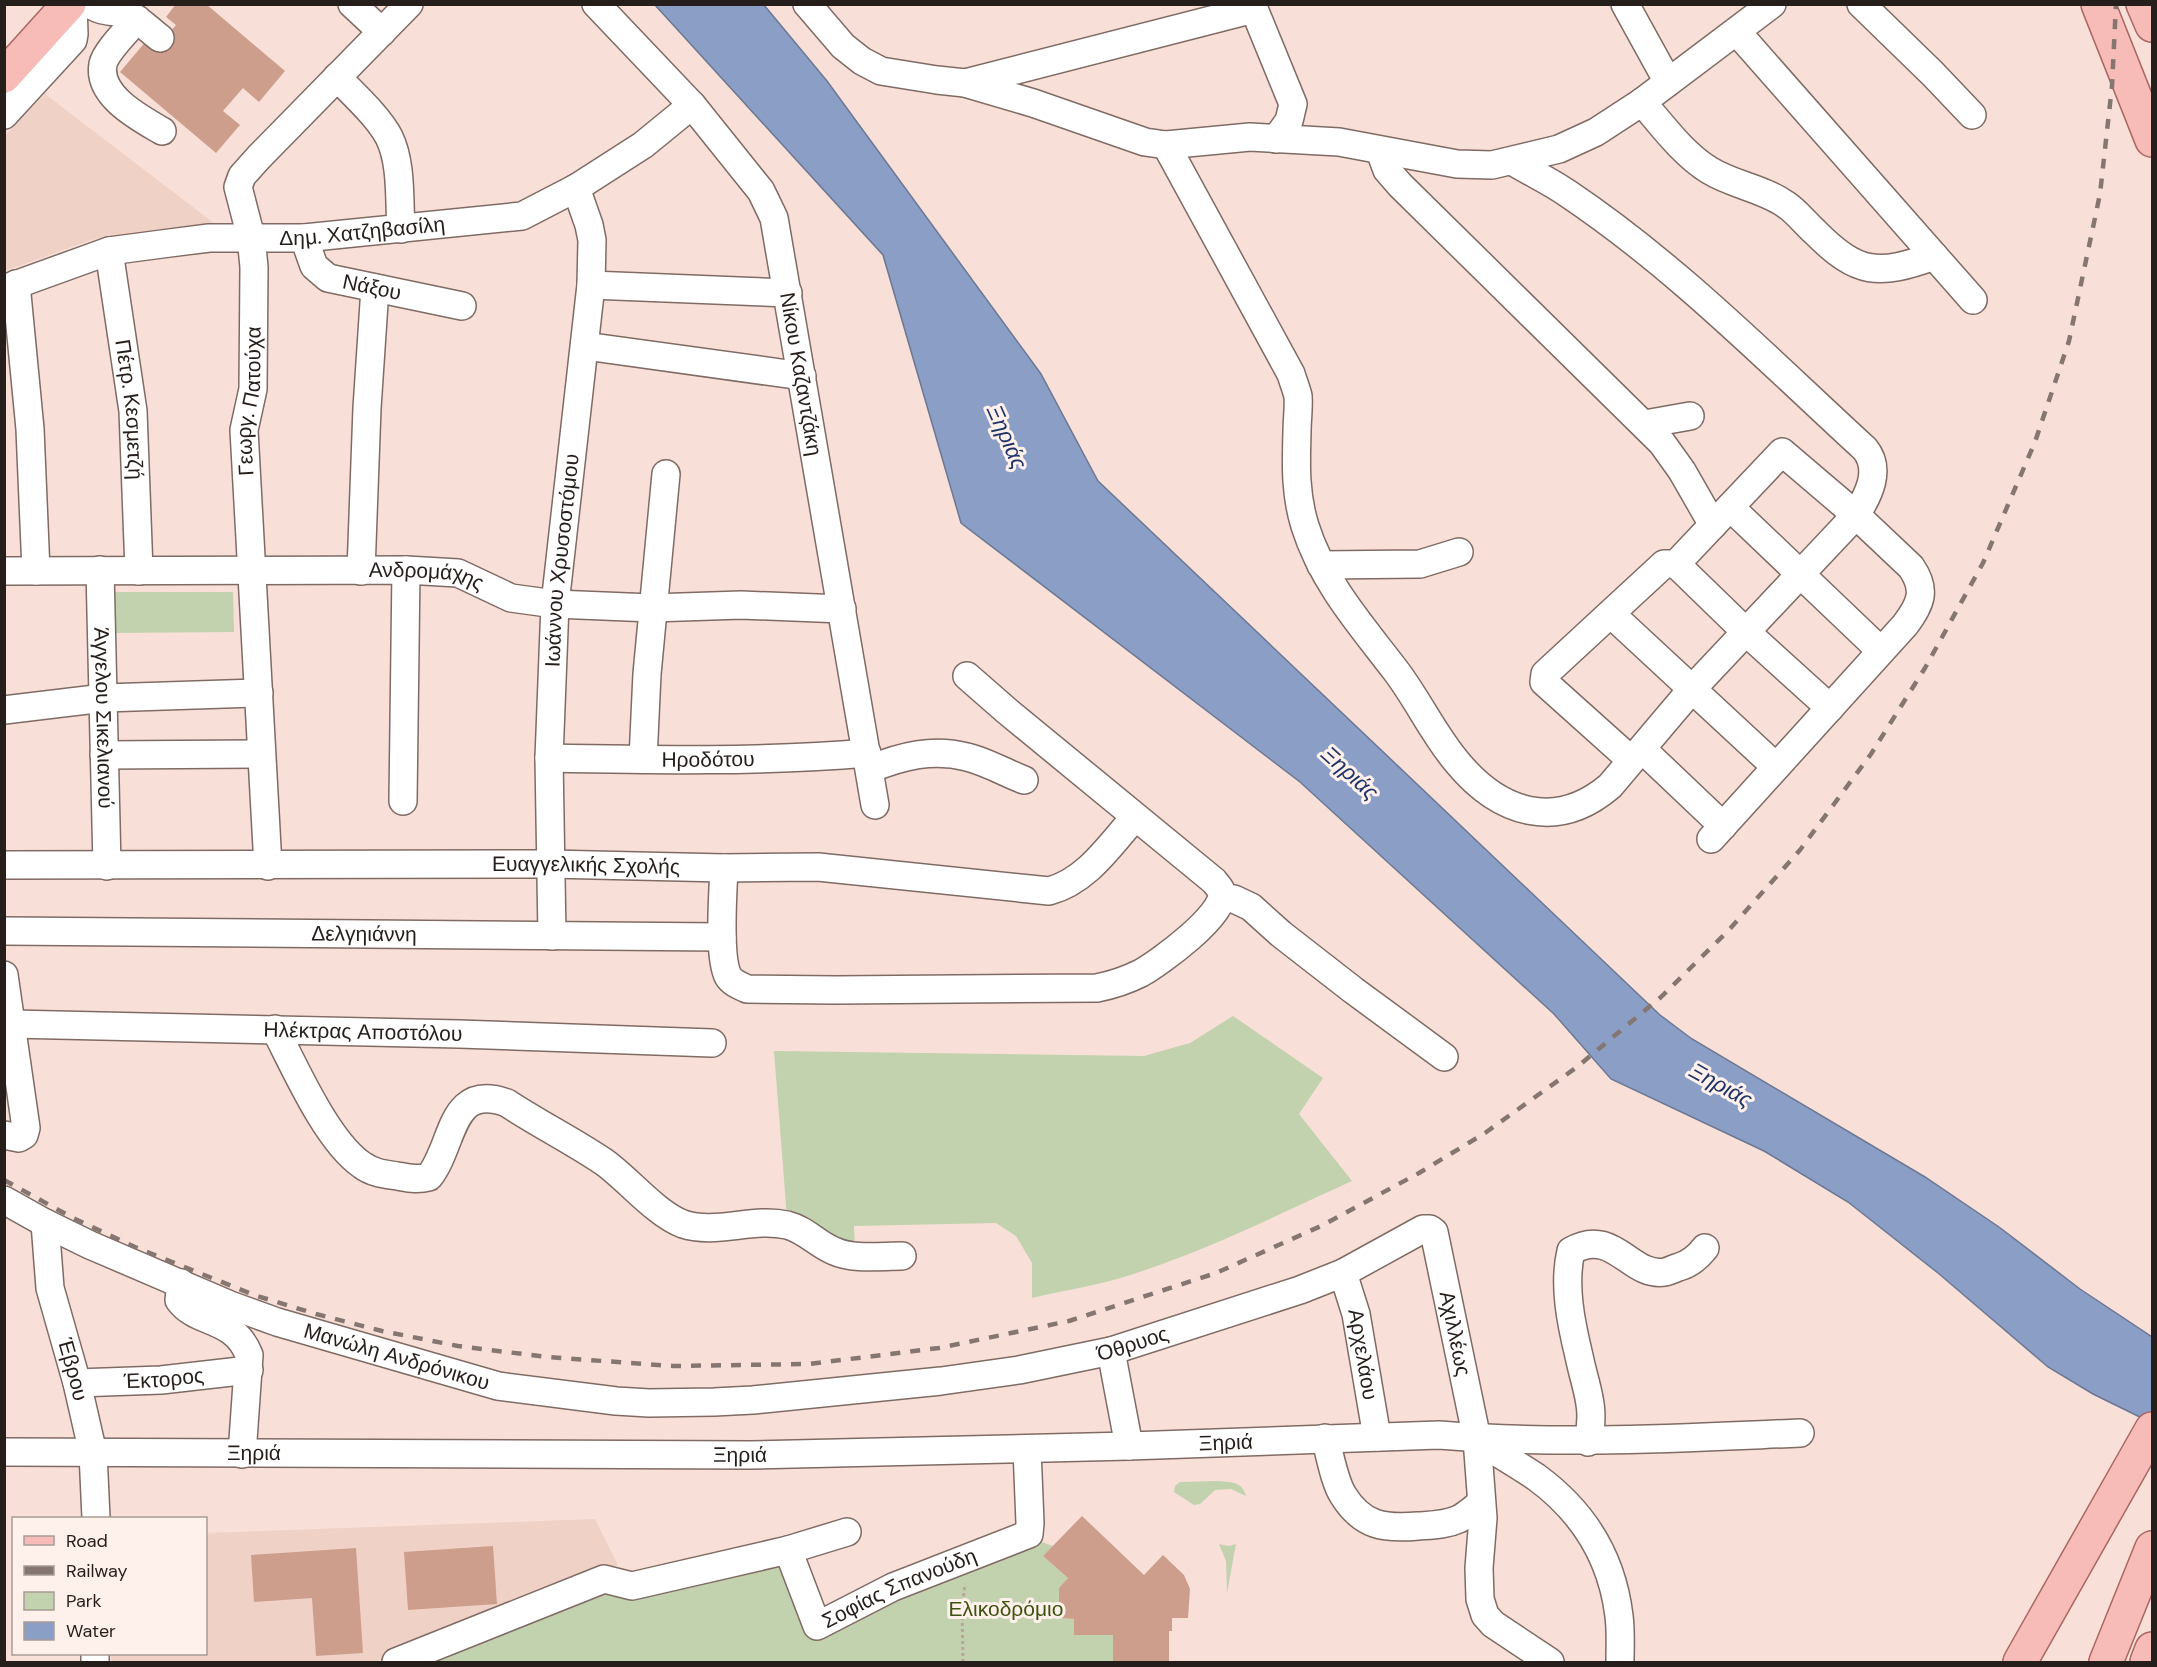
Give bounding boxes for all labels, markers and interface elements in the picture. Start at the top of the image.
street label: Δημ. Χατζηβασίλη [279,210,446,252]
street label: Νάξου [340,267,404,307]
street label: Νίκου Καζαντζάκη [773,290,829,458]
street label: Γεωργ. Πατούχα [230,326,268,477]
street label: Πέτρ. Κεσμετζή [108,337,150,480]
water label: Ξηριάς [980,399,1034,474]
street label: Ιωάννου Χρυσοστόμου [539,452,586,668]
street label: Ανδρομάχης [369,556,489,597]
street label: Άγγελου Σικελιανού [87,627,120,809]
water label: Ξηριάς [1315,739,1385,806]
street label: Ηροδότου [661,745,755,774]
street label: Ευαγγελικής Σχολής [492,850,680,881]
street label: Δελγηιάννη [311,920,417,948]
street label: Ηλέκτρας Αποστόλου [263,1016,463,1048]
water label: Ξηριάς [1684,1056,1758,1114]
street label: Αχιλλέως [1433,1288,1478,1379]
street label: Αρχελάου [1341,1307,1384,1402]
street label: Μανώλη Ανδρόνικου [301,1317,493,1397]
street label: Όθρυος [1094,1319,1172,1368]
street label: Έβρου [51,1334,95,1404]
street label: Έκτορος [122,1361,205,1395]
street label: Ξηριά [1198,1428,1253,1458]
street label: Ξηριά [227,1439,281,1467]
street label: Ξηριά [713,1441,767,1469]
legend [12,1517,207,1655]
text: Road [66,1529,108,1553]
street label: Σοφίας Σπανούδη [817,1542,981,1635]
text: Railway [66,1559,128,1583]
text: Park [66,1589,102,1613]
park label: Ελικοδρόμιο [949,1595,1063,1623]
text: Water [66,1619,116,1643]

